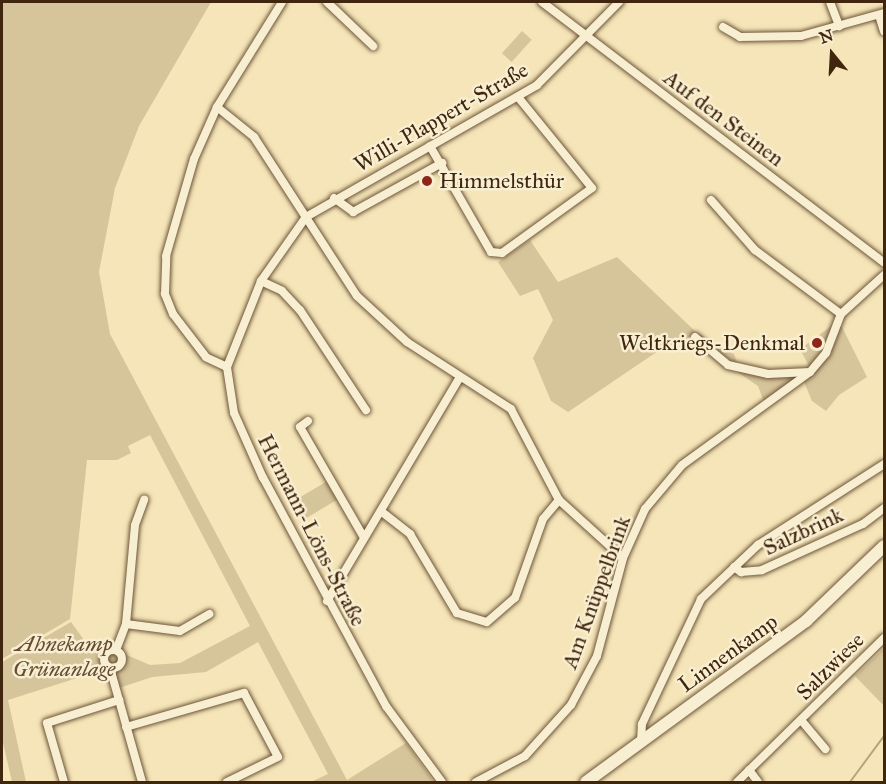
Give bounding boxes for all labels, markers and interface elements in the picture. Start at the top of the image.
north arrow [802,24,862,84]
text: N [817,25,836,48]
street label: Willi-Plappert-Straße [349,56,533,178]
street label: Auf den Steinen [659,64,789,172]
place label: Himmelsthür [439,168,564,194]
marker: Himmelsthür [420,174,434,188]
place label: Weltkriegs-Denkmal [619,330,805,356]
marker: Weltkriegs-Denkmal [810,336,824,350]
street label: Hermann-Löns-Straße [252,430,372,630]
street label: Salzbrink [759,501,847,561]
street label: Am Knüppelbrink [556,512,636,672]
street label: Linnenkamp [673,608,783,698]
street label: Salzwiese [791,627,869,705]
park label: Ahnekamp Grünanlage [13,630,115,682]

